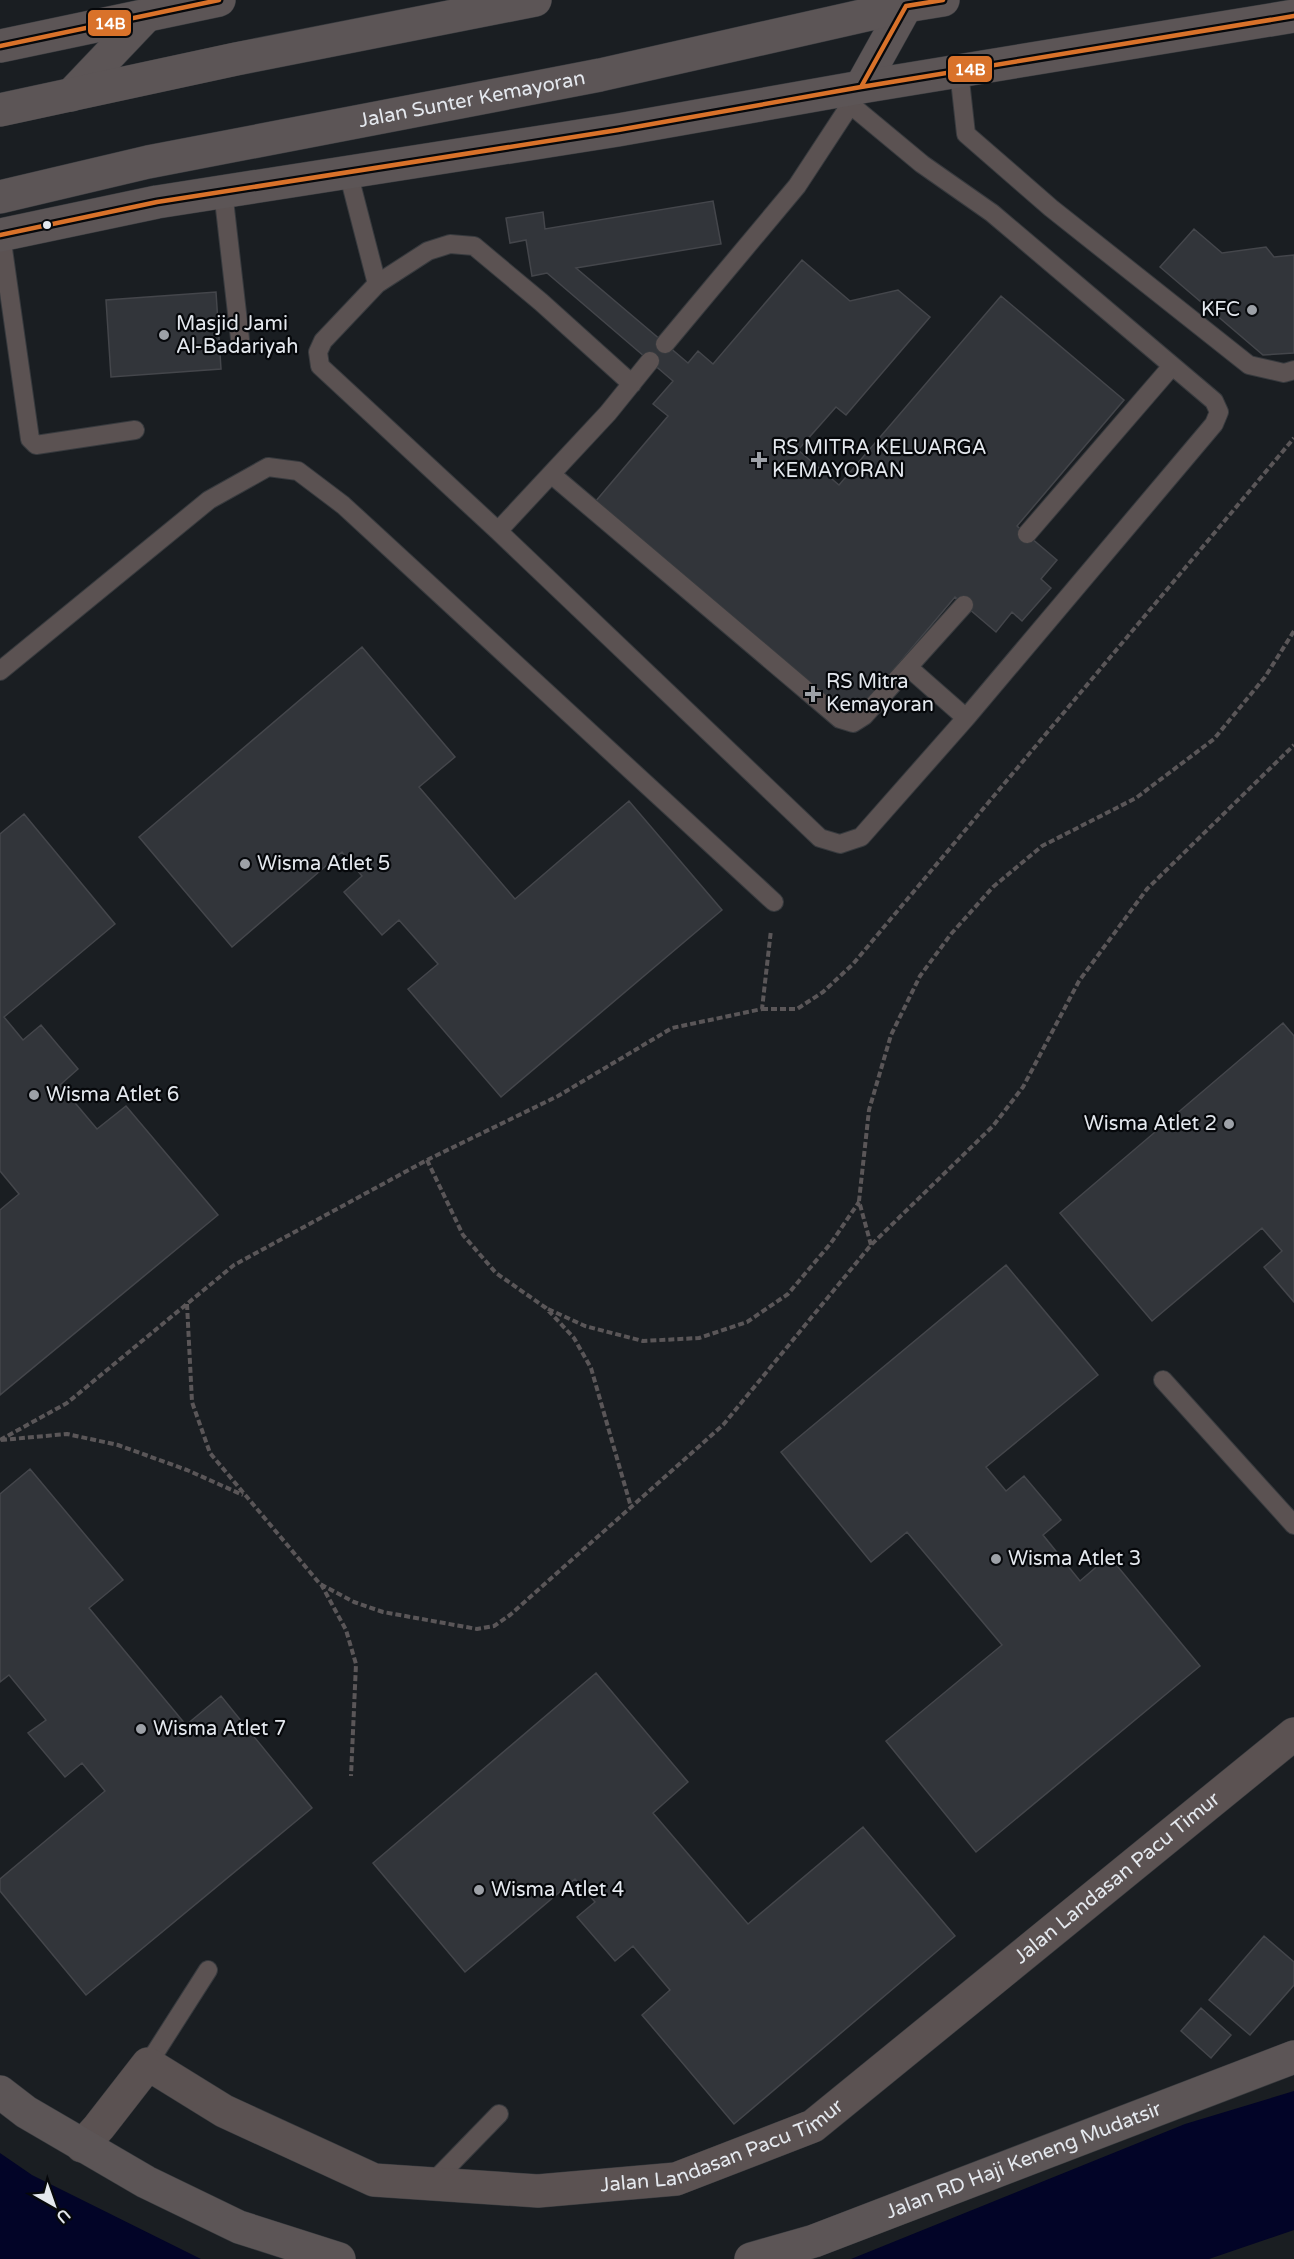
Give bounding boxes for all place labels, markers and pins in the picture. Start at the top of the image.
unlabelled marker [41,219,53,231]
place label: KFC [1201,298,1240,322]
marker: KFC [1245,303,1259,317]
place label: Masjid Jami Al-Badariyah [176,312,298,359]
marker: Masjid Jami Al-Badariyah [157,328,171,342]
place label: RS MITRA KELUARGA KEMAYORAN [772,436,987,483]
marker: RS MITRA KELUARGA KEMAYORAN [750,451,768,469]
place label: RS Mitra Kemayoran [826,670,934,717]
marker: RS Mitra Kemayoran [804,685,822,703]
place label: Wisma Atlet 5 [257,852,390,876]
marker: Wisma Atlet 5 [238,857,252,871]
place label: Wisma Atlet 6 [46,1083,179,1107]
marker: Wisma Atlet 6 [27,1088,41,1102]
place label: Wisma Atlet 2 [1084,1112,1217,1136]
marker: Wisma Atlet 2 [1222,1117,1236,1131]
place label: Wisma Atlet 3 [1008,1547,1141,1571]
marker: Wisma Atlet 3 [989,1552,1003,1566]
place label: Wisma Atlet 7 [153,1717,286,1741]
marker: Wisma Atlet 7 [134,1722,148,1736]
place label: Wisma Atlet 4 [491,1878,624,1902]
marker: Wisma Atlet 4 [472,1883,486,1897]

